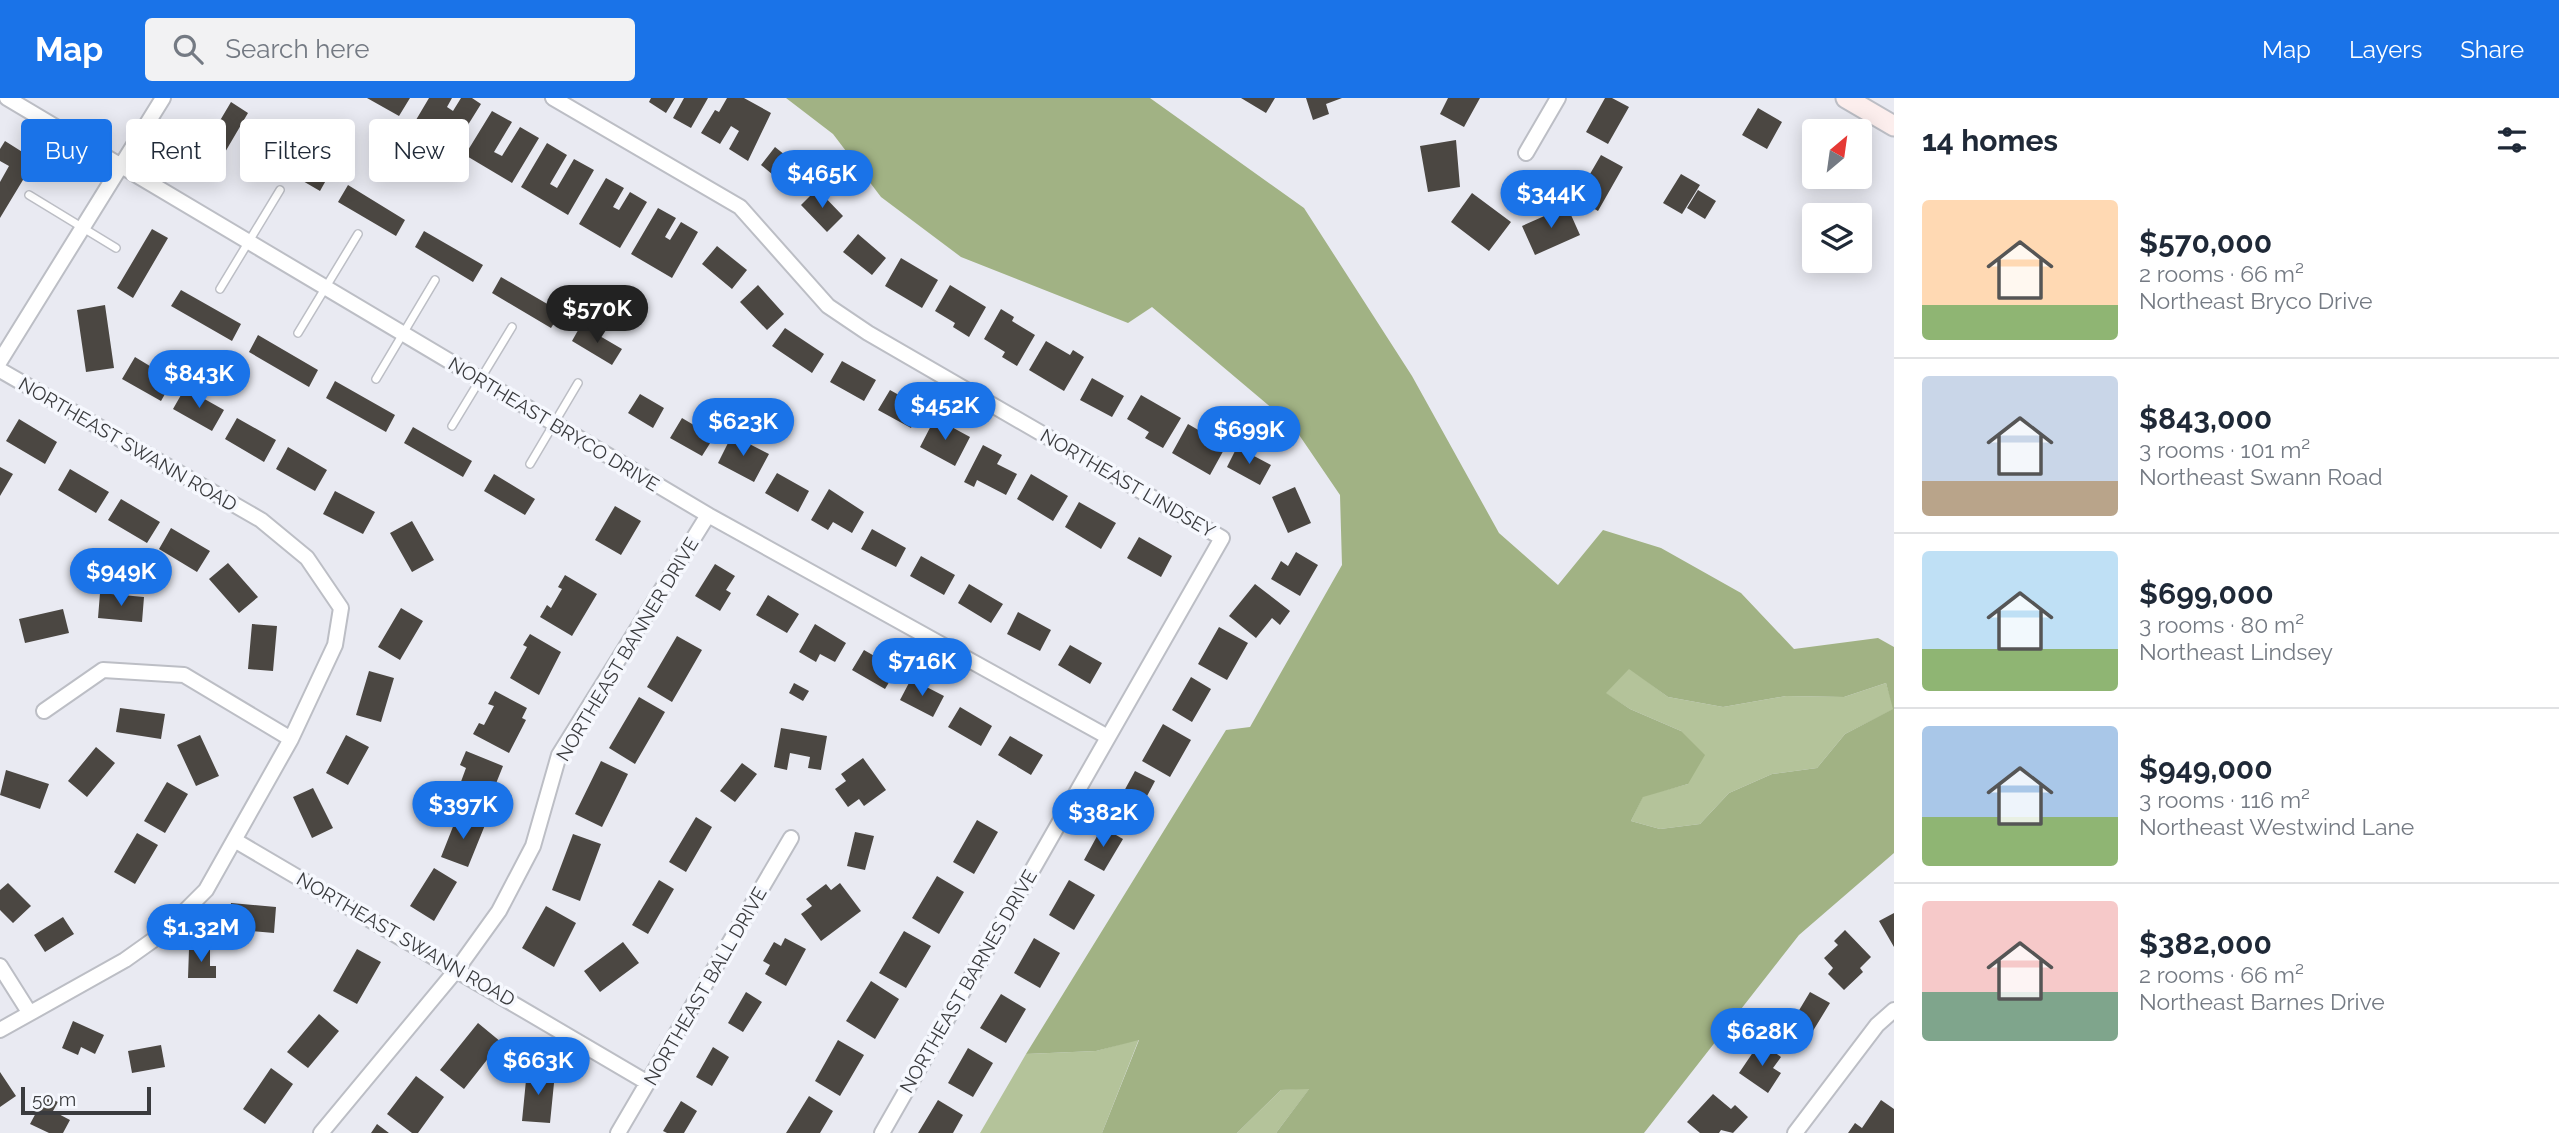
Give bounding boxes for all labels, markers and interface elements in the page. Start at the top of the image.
search box [145,18,635,81]
text: Map [35,30,103,69]
icon: search [169,30,207,68]
text: Search here [225,34,370,64]
text: Map [2262,35,2311,64]
text: Layers [2349,35,2422,64]
text: Share [2460,35,2524,64]
chip: Buy [21,119,112,182]
chip: Rent [126,119,226,182]
chip: Filters [240,119,355,182]
chip: New [369,119,469,182]
north arrow [1802,119,1872,189]
map controls [1802,119,1872,273]
icon: filters [2493,121,2531,159]
text: 14 homes [1922,123,2058,158]
pin: $465K [773,150,871,210]
text: $465K [787,159,857,186]
pin: $344K [1502,170,1600,230]
text: $344K [1517,179,1585,206]
button: layers [1802,203,1872,273]
text: $570,000 [2139,225,2272,260]
icon: home [1978,228,2062,312]
text: 2 rooms · 66 m² [2139,260,2304,287]
pin: $570K [548,286,646,345]
text: Northeast Bryco Drive [2139,287,2373,314]
text: $570K [562,294,632,321]
pin: $843K [150,350,248,410]
street label: NORTHEAST BRYCO DRIVE [445,352,663,496]
text: $843K [164,359,234,386]
street label: NORTHEAST SWANN ROAD [15,372,241,516]
pin: $452K [896,382,994,442]
text: $452K [911,391,979,418]
pin: $623K [694,398,792,458]
text: $843,000 [2139,401,2272,436]
icon: home [1978,404,2062,488]
pin: $699K [1200,406,1298,466]
text: $623K [708,407,778,434]
text: $699K [1213,415,1285,442]
street label: NORTHEAST LINDSEY [1037,424,1220,542]
text: 3 rooms · 101 m² [2139,436,2310,463]
text: Northeast Swann Road [2139,463,2383,490]
street label: NORTHEAST BANNER DRIVE [551,533,703,765]
pin: $949K [72,548,170,608]
text: $949K [86,557,156,584]
text: $699,000 [2139,576,2274,611]
icon: home [1978,579,2062,663]
text: 3 rooms · 80 m² [2139,611,2304,638]
pin: $716K [873,638,971,698]
text: Northeast Lindsey [2139,638,2333,665]
text: $716K [888,647,956,674]
text: $949,000 [2139,751,2273,786]
icon: home [1978,754,2062,838]
pin: $397K [414,782,512,841]
text: 3 rooms · 116 m² [2139,786,2310,813]
text: $397K [428,790,498,817]
pin: $382K [1054,790,1152,849]
text: $382K [1068,798,1138,825]
text: Northeast Westwind Lane [2139,813,2414,840]
street label: NORTHEAST BARNES DRIVE [895,866,1041,1096]
street label: NORTHEAST SWANN ROAD [293,867,519,1011]
street label: NORTHEAST BALL DRIVE [639,883,771,1089]
pin: $1.32M [144,904,258,964]
text: $1.32M [163,913,239,940]
text: $382,000 [2139,926,2272,961]
icon: home [1978,929,2062,1013]
text: 2 rooms · 66 m² [2139,961,2304,988]
text: Northeast Barnes Drive [2139,988,2385,1015]
pin: $628K [1713,1009,1811,1068]
text: $628K [1727,1017,1797,1044]
pin: $663K [489,1038,587,1097]
text: $663K [503,1046,573,1073]
scale bar [21,1084,150,1116]
text: 50 m [32,1088,76,1110]

